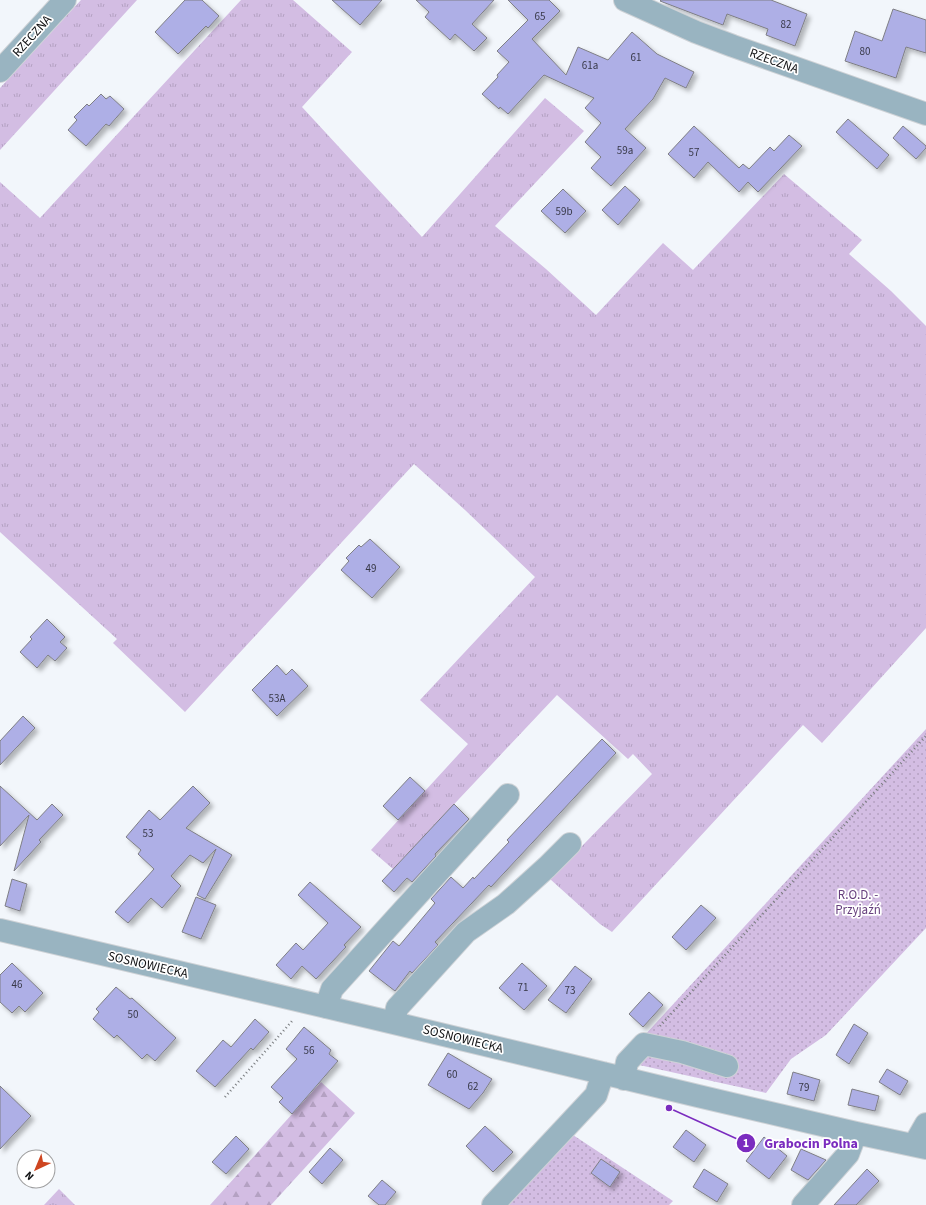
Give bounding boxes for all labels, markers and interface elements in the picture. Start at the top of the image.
house number: 65 [535,9,545,24]
street label: RZECZNA [8,10,56,61]
house number: 82 [781,17,791,32]
street label: RZECZNA [747,44,802,78]
house number: 80 [860,44,870,59]
house number: 61 [631,50,641,65]
house number: 61a [582,58,598,73]
house number: 59a [617,143,633,158]
house number: 57 [689,145,699,160]
house number: 59b [555,204,573,219]
house number: 49 [366,561,376,576]
house number: 53A [269,691,285,706]
house number: 53 [143,826,153,841]
park label: R.O.D. - Przyjaźń [835,886,881,919]
street label: SOSNOWIECKA [106,947,191,983]
house number: 46 [12,977,23,992]
house number: 71 [518,980,528,995]
house number: 73 [565,983,575,998]
house number: 50 [128,1007,138,1022]
street label: SOSNOWIECKA [421,1020,506,1058]
house number: 56 [304,1043,315,1058]
house number: 60 [447,1067,457,1082]
house number: 62 [468,1079,478,1094]
house number: 79 [799,1080,809,1095]
callout: Grabocin Polna [736,1130,866,1156]
text: Grabocin Polna [764,1134,858,1154]
text: 1 [743,1135,749,1152]
north arrow [16,1149,56,1189]
text: N [22,1168,37,1184]

